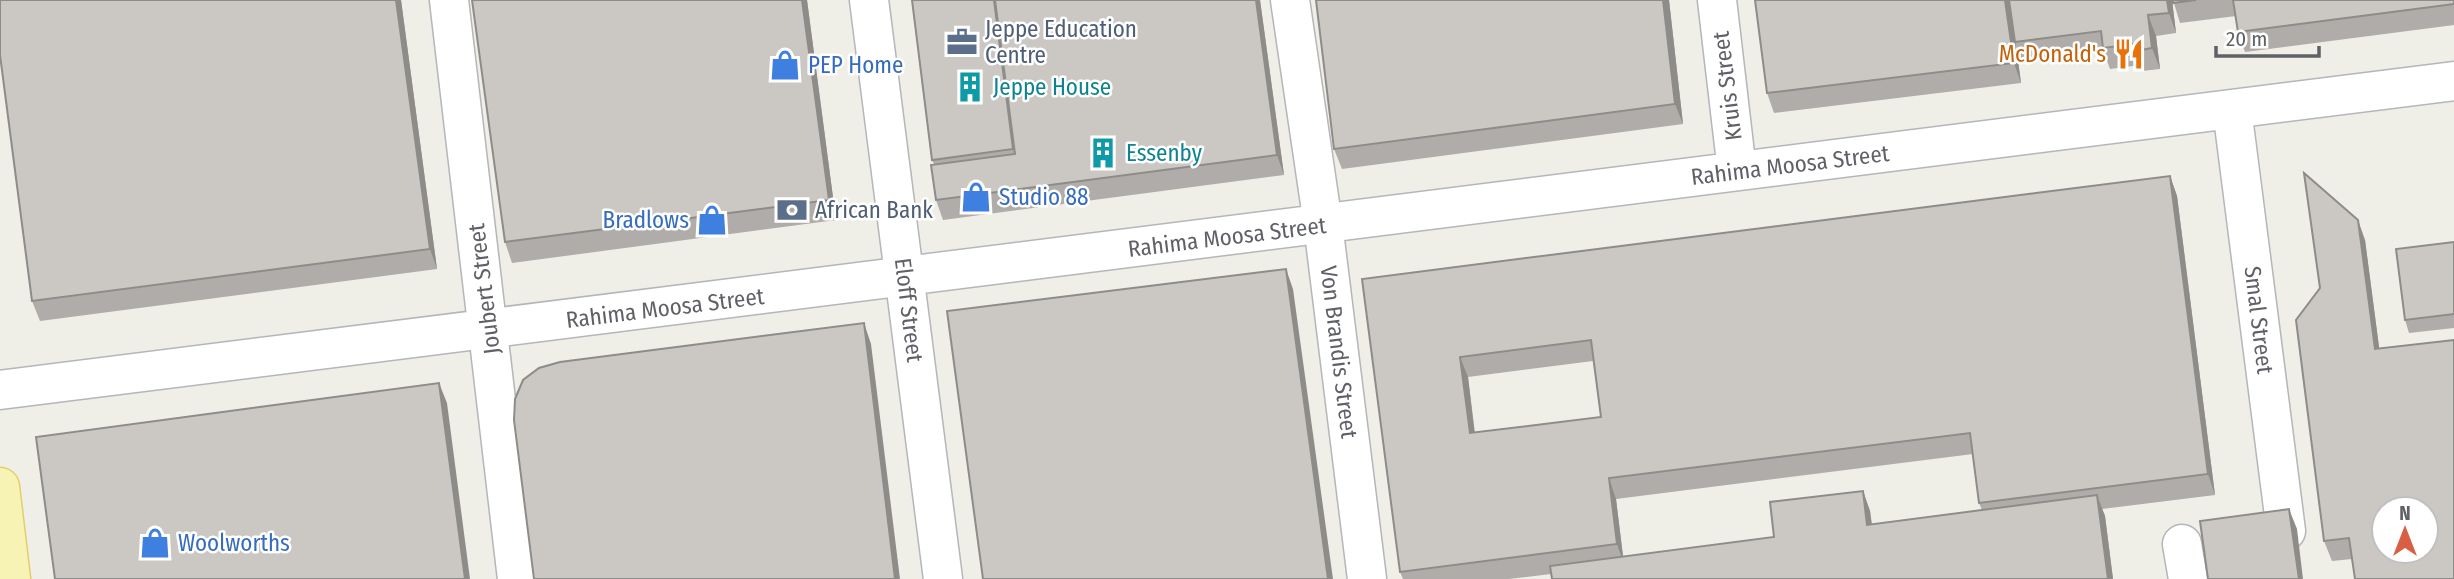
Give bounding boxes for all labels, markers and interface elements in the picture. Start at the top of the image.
scale bar [2216,14,2319,58]
place label: Jeppe Education Centre [985,15,1137,69]
office icon: Jeppe Education Centre [945,25,979,59]
text: 20 m [2226,26,2267,52]
street label: Kruis Street [1706,29,1748,142]
restaurant icon: McDonald's [2112,37,2146,71]
place label: McDonald's [1999,40,2106,68]
shop icon: PEP Home [768,48,802,82]
place label: PEP Home [808,51,903,79]
building icon: Jeppe House [953,70,987,104]
place label: Jeppe House [993,73,1111,101]
building icon: Essenby [1086,136,1120,170]
place label: Essenby [1126,139,1203,167]
street label: Rahima Moosa Street [1689,139,1891,191]
shop icon: Studio 88 [959,180,993,214]
place label: Studio 88 [999,183,1089,211]
bank icon: African Bank [775,193,809,227]
place label: African Bank [815,196,933,224]
shop icon: Bradlows [695,203,729,237]
place label: Bradlows [603,206,689,234]
street label: Rahima Moosa Street [1126,211,1328,263]
street label: Joubert Street [462,222,506,356]
street label: Eloff Street [889,256,929,364]
street label: Von Brandis Street [1315,264,1364,441]
street label: Smal Street [2239,265,2280,376]
street label: Rahima Moosa Street [564,282,766,334]
north arrow [2370,495,2440,565]
text: N [2399,502,2411,525]
shop icon: Woolworths [138,526,172,560]
place label: Woolworths [178,529,290,557]

